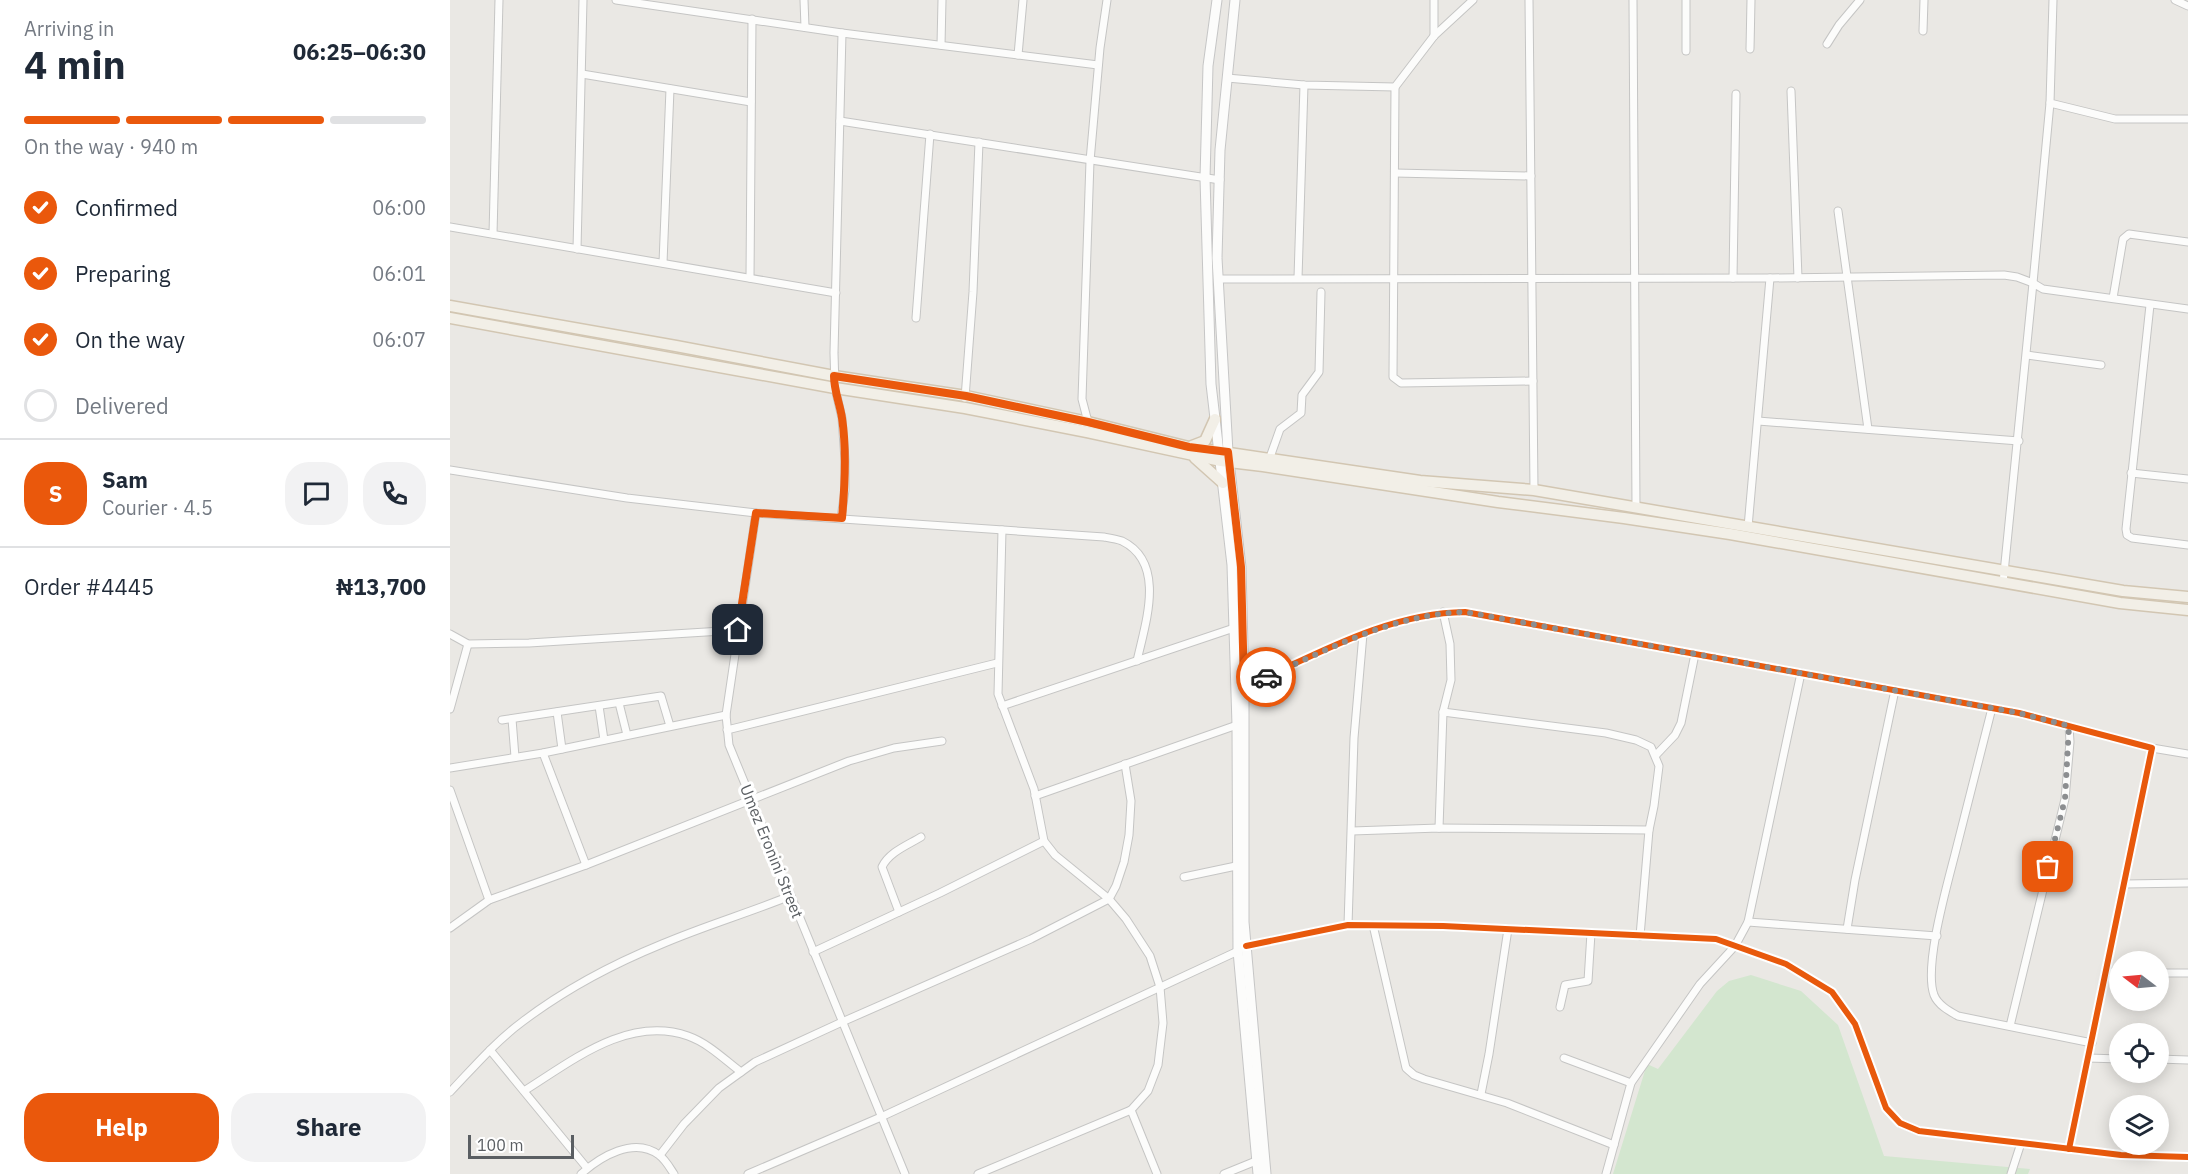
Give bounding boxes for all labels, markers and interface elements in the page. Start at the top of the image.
text: Arriving in [24,15,114,42]
text: 06:25–06:30 [293,37,426,66]
text: 4 min [24,39,126,90]
text: On the way · 940 m [24,133,198,160]
icon: check [24,191,57,224]
text: Confirmed [75,193,178,222]
text: 06:00 [372,194,426,221]
icon: check [24,257,57,290]
text: Preparing [75,259,170,288]
text: 06:01 [372,260,426,287]
icon: check [24,323,57,356]
text: On the way [75,325,185,354]
text: 06:07 [372,326,426,353]
text: Delivered [75,391,169,420]
button: chat [285,462,348,525]
button: phone [363,462,426,525]
text: Sam [102,465,148,494]
text: S [49,479,62,508]
text: Courier · 4.5 [102,494,213,521]
text: Order #4445 [24,572,154,601]
text: ₦13,700 [336,572,426,601]
pin [712,604,763,655]
icon: home [721,613,754,646]
courier [1236,647,1296,707]
icon: car [1250,661,1283,694]
street label: Umez Eronini Street [736,781,808,921]
pin [2022,841,2073,892]
icon: bag [2031,850,2064,883]
north arrow [2109,951,2169,1011]
map controls [2109,951,2169,1155]
button: locate [2109,1023,2169,1083]
button: Help [24,1093,219,1162]
button: Share [231,1093,426,1162]
button: layers [2109,1095,2169,1155]
scale bar [468,1132,574,1160]
text: 100 m [477,1135,524,1155]

